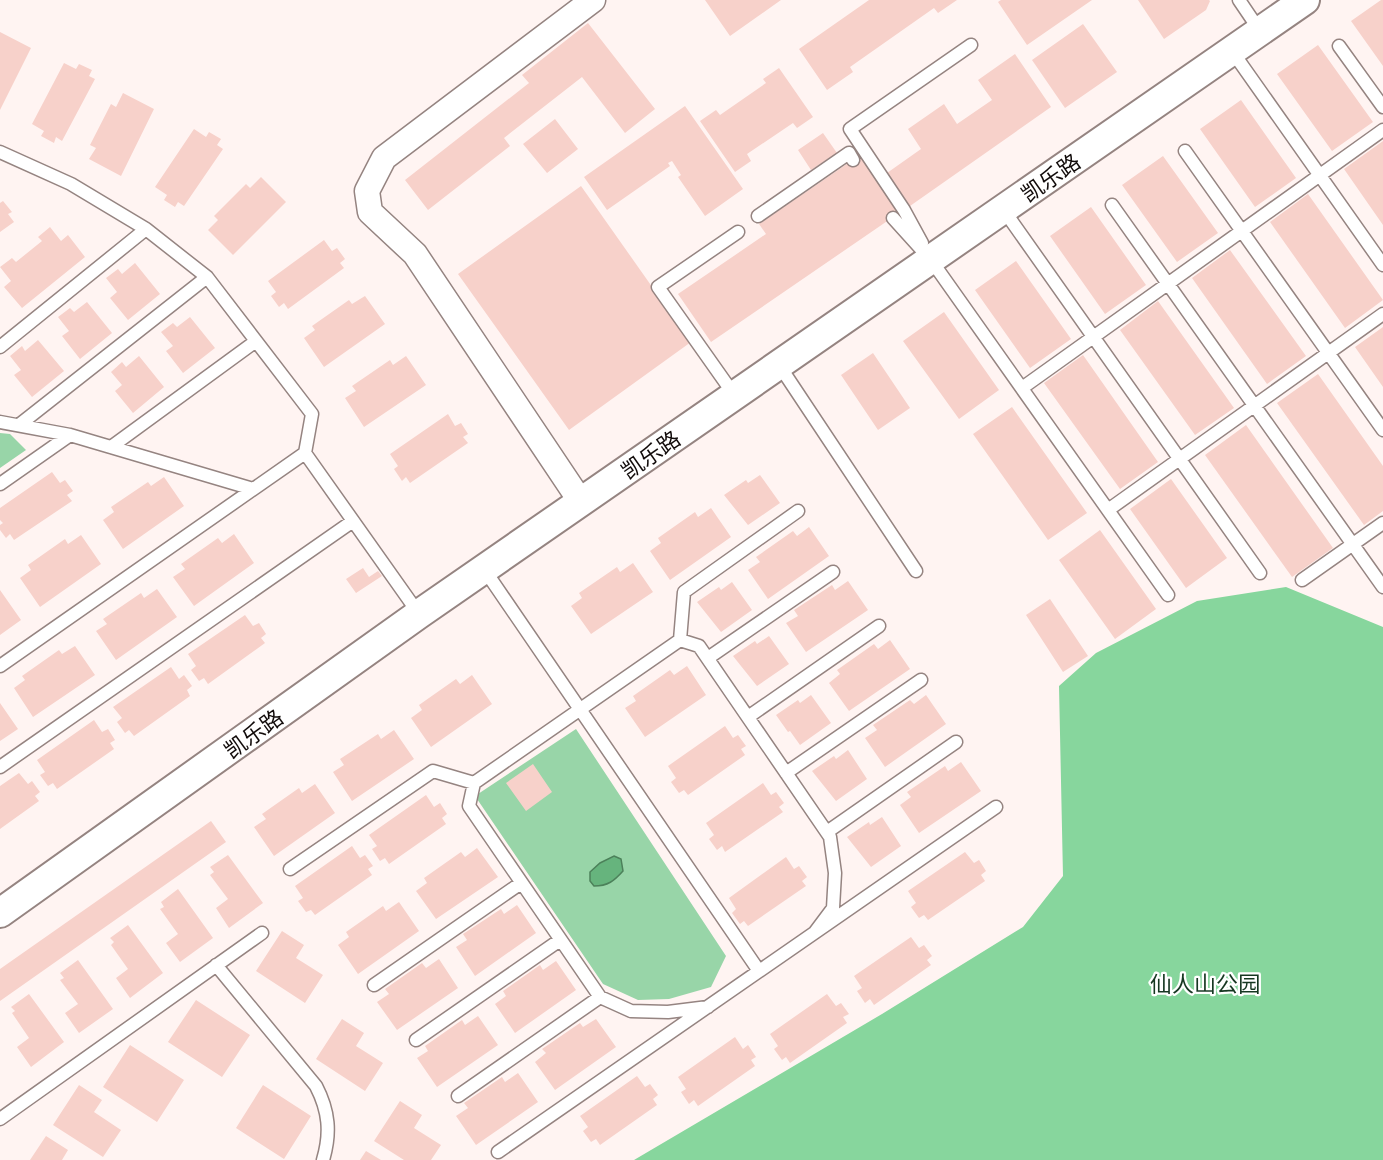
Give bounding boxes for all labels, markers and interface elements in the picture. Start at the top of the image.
street label: 凯乐路 [1016,147,1084,207]
street label: 凯乐路 [616,424,684,484]
street label: 凯乐路 [219,703,287,763]
park label: 仙人山公园 [1150,970,1260,996]

